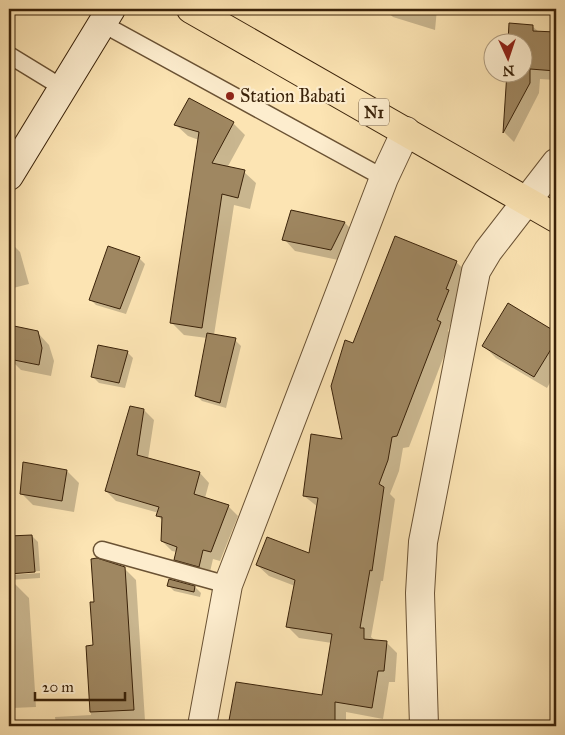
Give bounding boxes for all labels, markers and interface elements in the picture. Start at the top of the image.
north arrow [482,32,532,82]
text: N [502,62,515,79]
place label: Station Babati [240,85,346,107]
marker: Station Babati [224,90,236,102]
road number: N1 [359,98,389,125]
scale bar [35,670,125,702]
text: 20 m [42,678,74,696]

